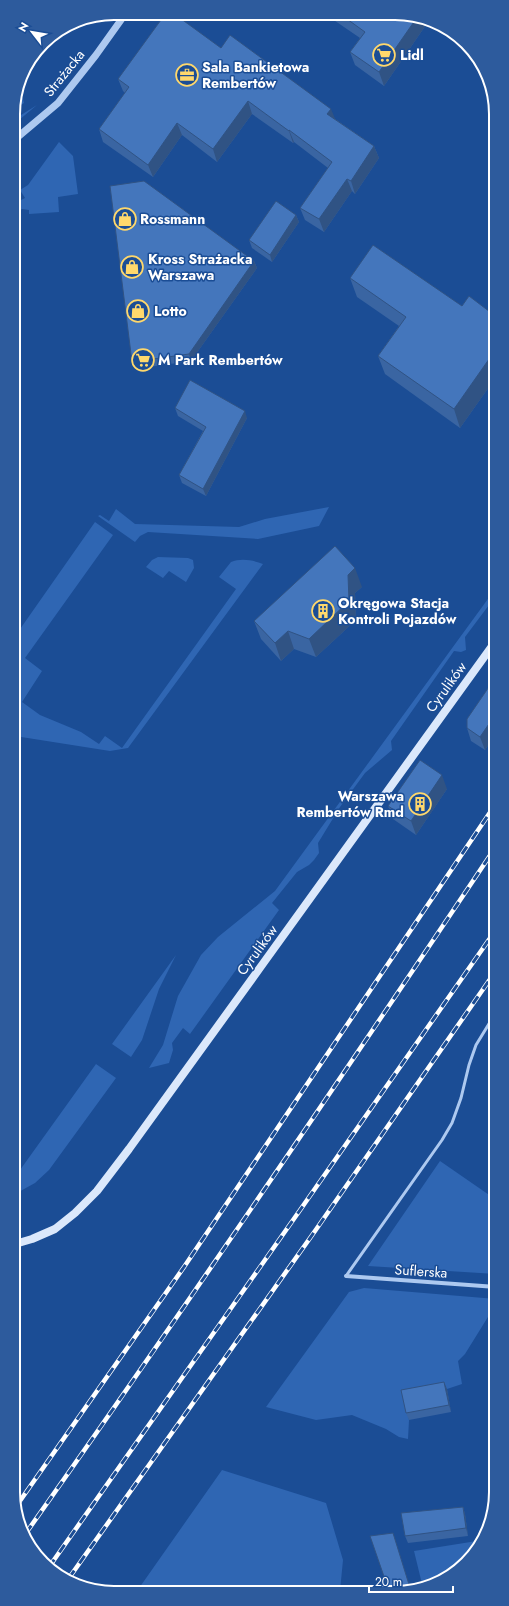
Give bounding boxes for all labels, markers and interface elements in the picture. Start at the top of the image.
north arrow [12,12,52,52]
text: N [14,19,33,35]
supermarket icon: Lidl [371,42,397,68]
street label: Strażacka [39,45,89,101]
place label: Lidl [400,45,424,65]
place label: Sala Bankietowa Rembertów [202,57,309,93]
office icon: Sala Bankietowa Rembertów [174,62,200,88]
shop icon: Rossmann [112,206,138,232]
place label: Rossmann [140,209,205,229]
place label: Kross Strażacka Warszawa [148,249,252,285]
shop icon: Kross Strażacka Warszawa [119,254,145,280]
shop icon: Lotto [125,298,151,324]
place label: Lotto [154,301,187,321]
supermarket icon: M Park Rembertów [130,347,156,373]
place label: M Park Rembertów [158,350,283,370]
place label: Okręgowa Stacja Kontroli Pojazdów [338,593,457,629]
building icon: Okręgowa Stacja Kontroli Pojazdów [310,598,336,624]
street label: Cyrulików [421,657,471,716]
place label: Warszawa Rembertów Rmd [296,786,404,822]
building icon: Warszawa Rembertów Rmd [407,791,433,817]
street label: Cyrulików [232,920,282,979]
street label: Suflerska [394,1259,448,1283]
scale bar [369,1568,453,1594]
text: 20 m [375,1573,402,1591]

